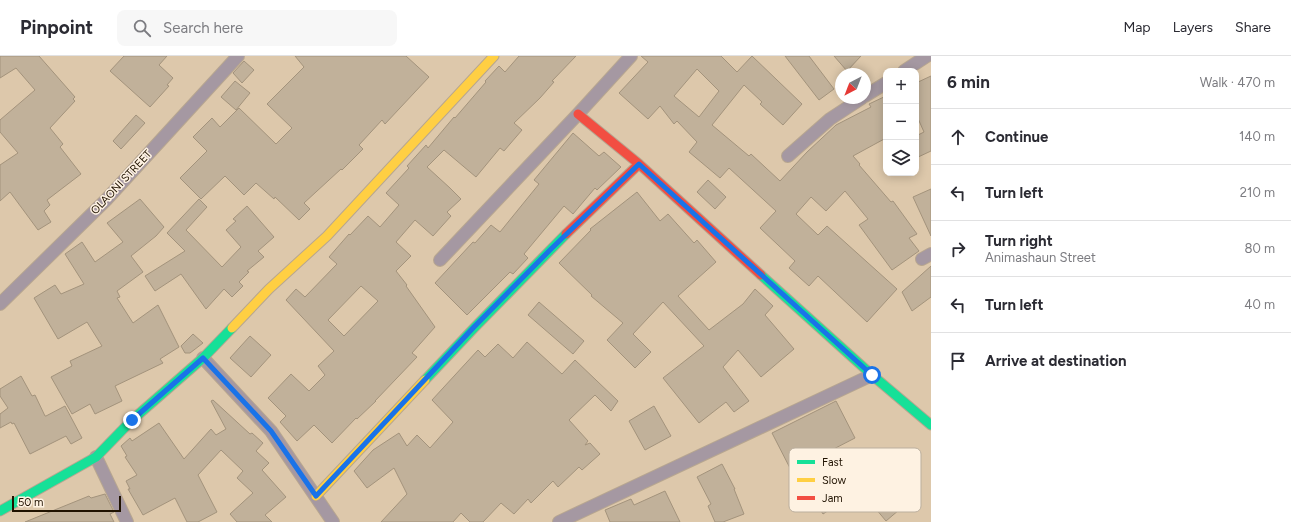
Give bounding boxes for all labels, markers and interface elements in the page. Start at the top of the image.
search box [117,10,397,46]
text: Pinpoint [20,16,93,39]
icon: search [131,17,153,39]
text: Search here [163,19,243,37]
text: Map [1123,19,1151,36]
text: Layers [1173,19,1213,36]
text: Share [1235,19,1271,36]
north arrow [835,68,871,104]
map controls [883,68,919,176]
button: + [883,68,919,104]
text: 6 min [947,72,990,92]
text: Walk · 470 m [1200,75,1275,90]
button: − [883,104,919,140]
icon: ahead [947,126,969,148]
text: Continue [985,128,1048,146]
text: 140 m [1239,129,1275,144]
button: layers [883,140,919,176]
street label: OLAONI STREET [88,148,154,217]
icon: left [947,182,969,204]
text: Turn left [985,184,1043,202]
text: 210 m [1240,185,1275,200]
text: Turn right [985,232,1053,250]
icon: right [947,238,969,260]
text: 80 m [1244,241,1275,256]
text: Animashaun Street [985,250,1096,265]
icon: left [947,294,969,316]
text: Turn left [985,296,1043,314]
text: 40 m [1244,297,1275,312]
icon: arrive [947,350,969,372]
text: Arrive at destination [985,352,1126,370]
route start [863,366,881,384]
route end [123,411,141,429]
legend [789,448,921,512]
text: Fast [822,456,843,469]
text: Slow [822,474,846,487]
text: Jam [822,492,843,505]
scale bar [12,494,121,513]
text: 50 m [18,496,43,509]

